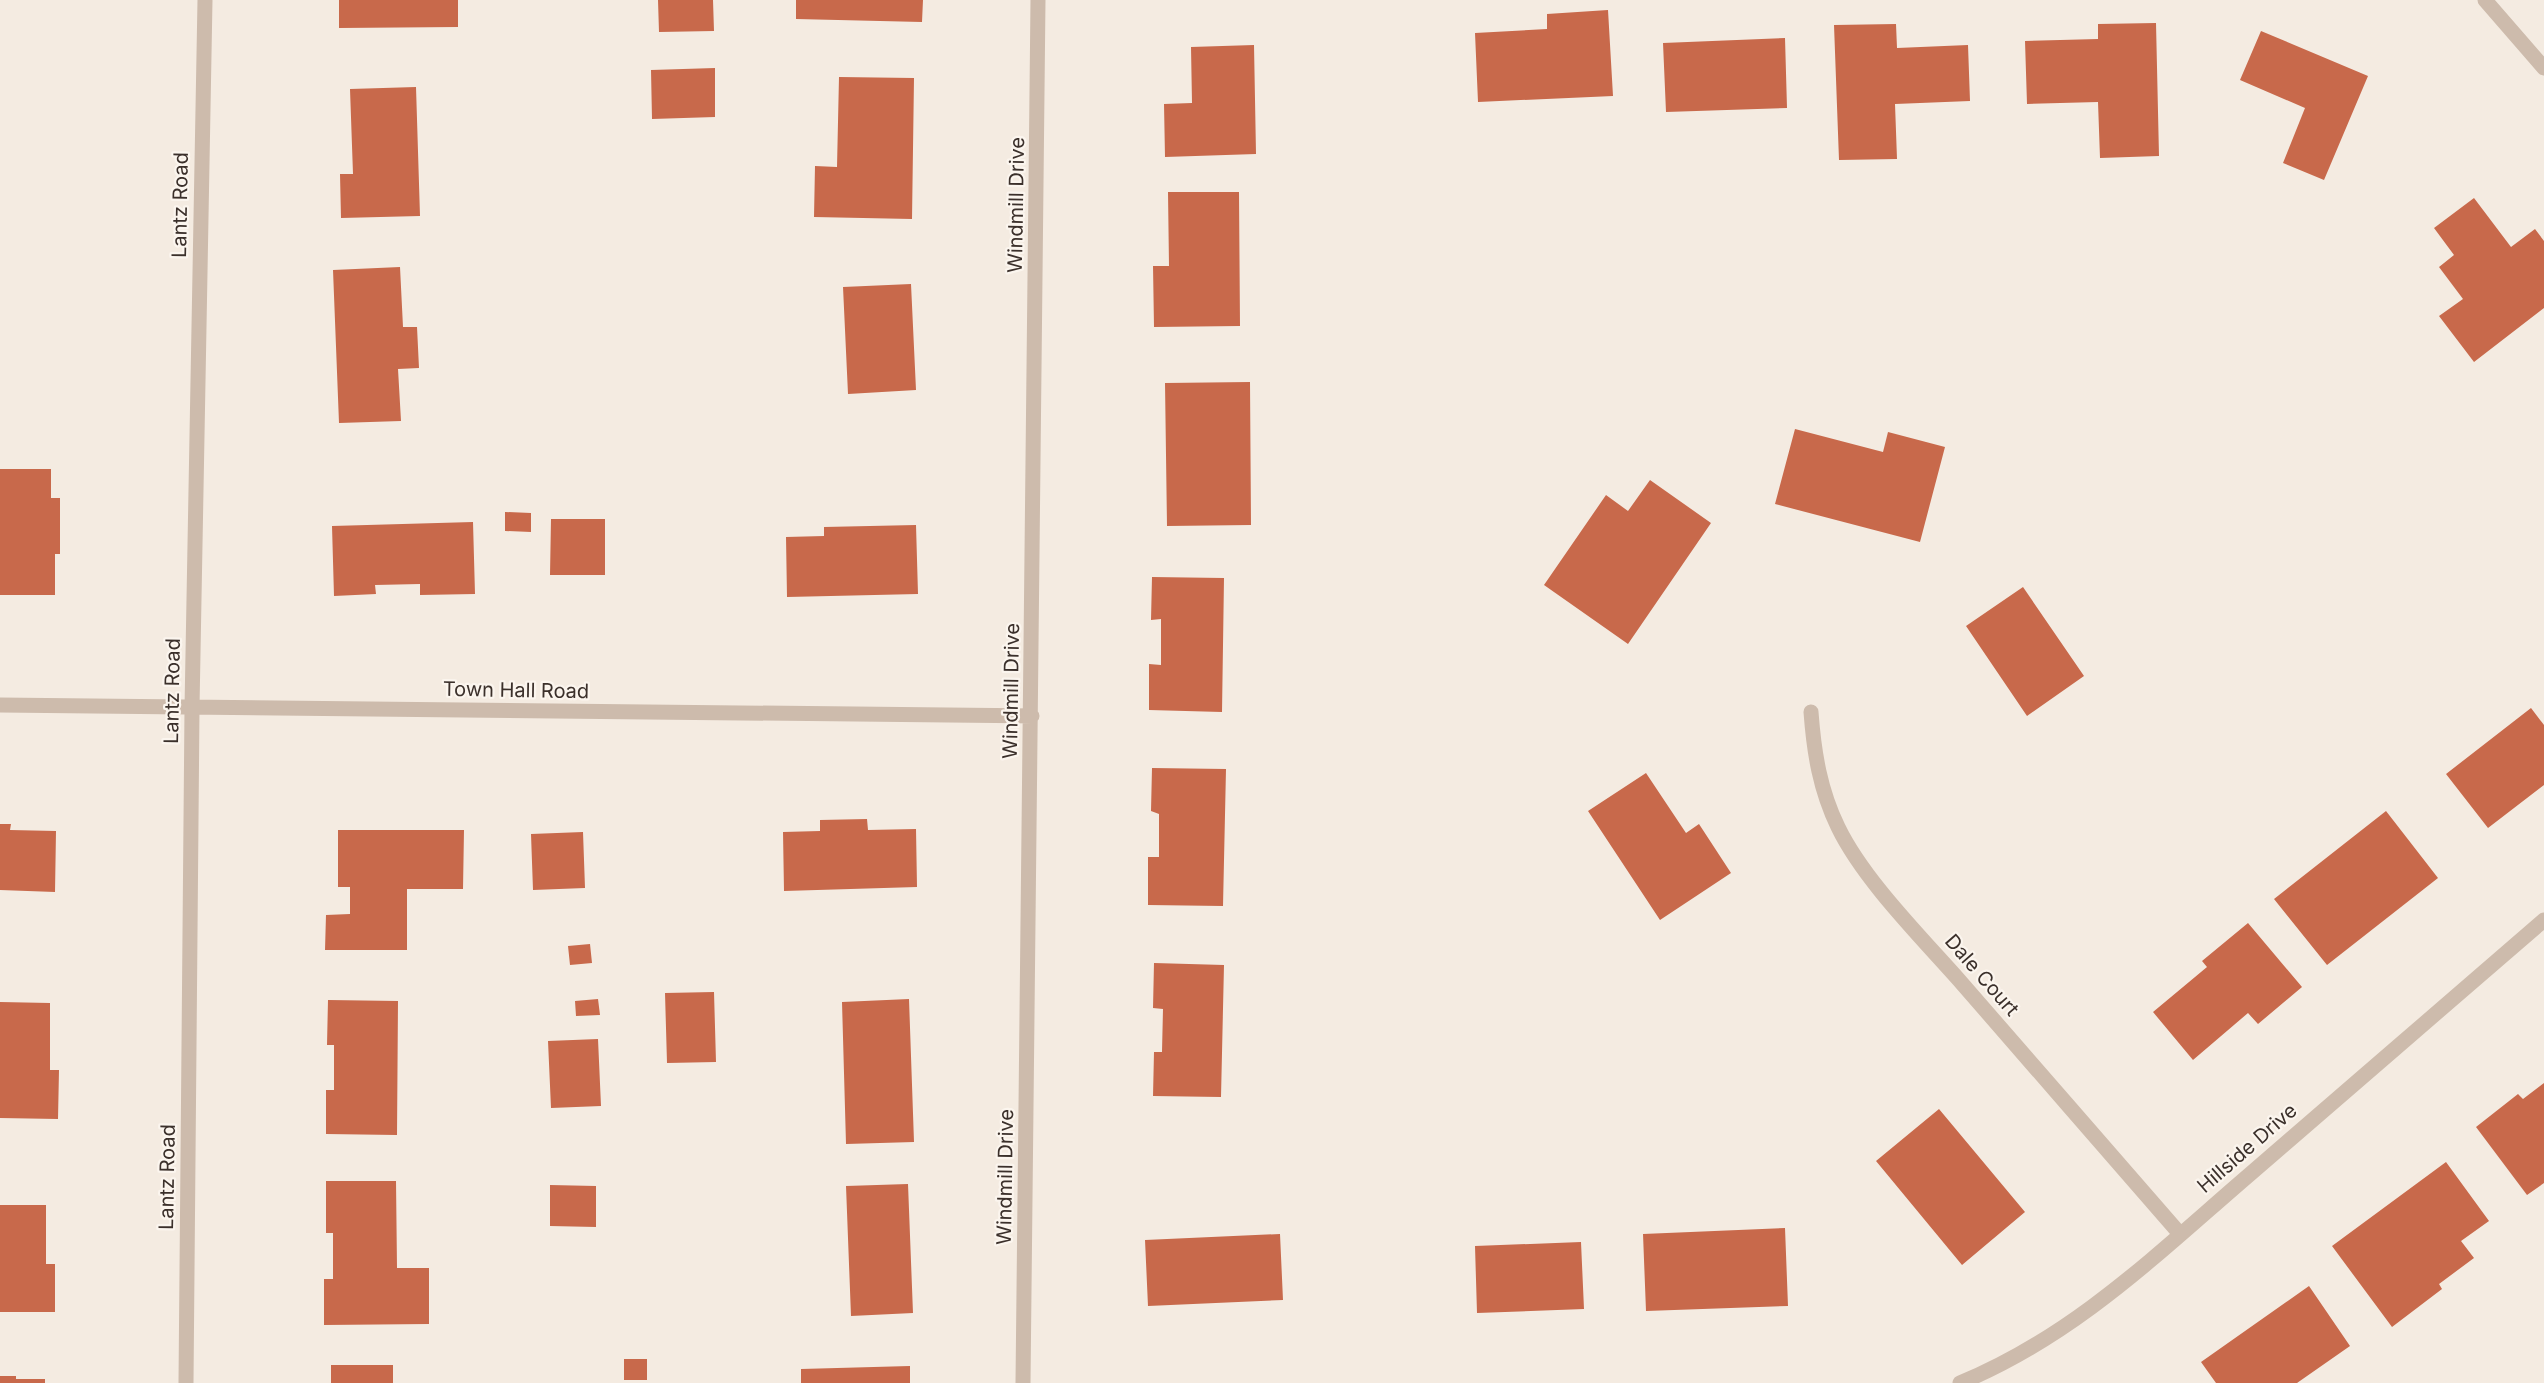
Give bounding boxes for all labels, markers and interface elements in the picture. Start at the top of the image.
street label: Windmill Drive [1003,137,1029,273]
street label: Lantz Road [167,152,193,258]
street label: Windmill Drive [998,623,1024,759]
street label: Lantz Road [159,638,185,744]
street label: Town Hall Road [443,677,589,703]
street label: Dale Court [1940,929,2024,1021]
street label: Hillside Drive [2192,1098,2302,1198]
street label: Windmill Drive [992,1109,1018,1245]
street label: Lantz Road [154,1124,180,1230]

